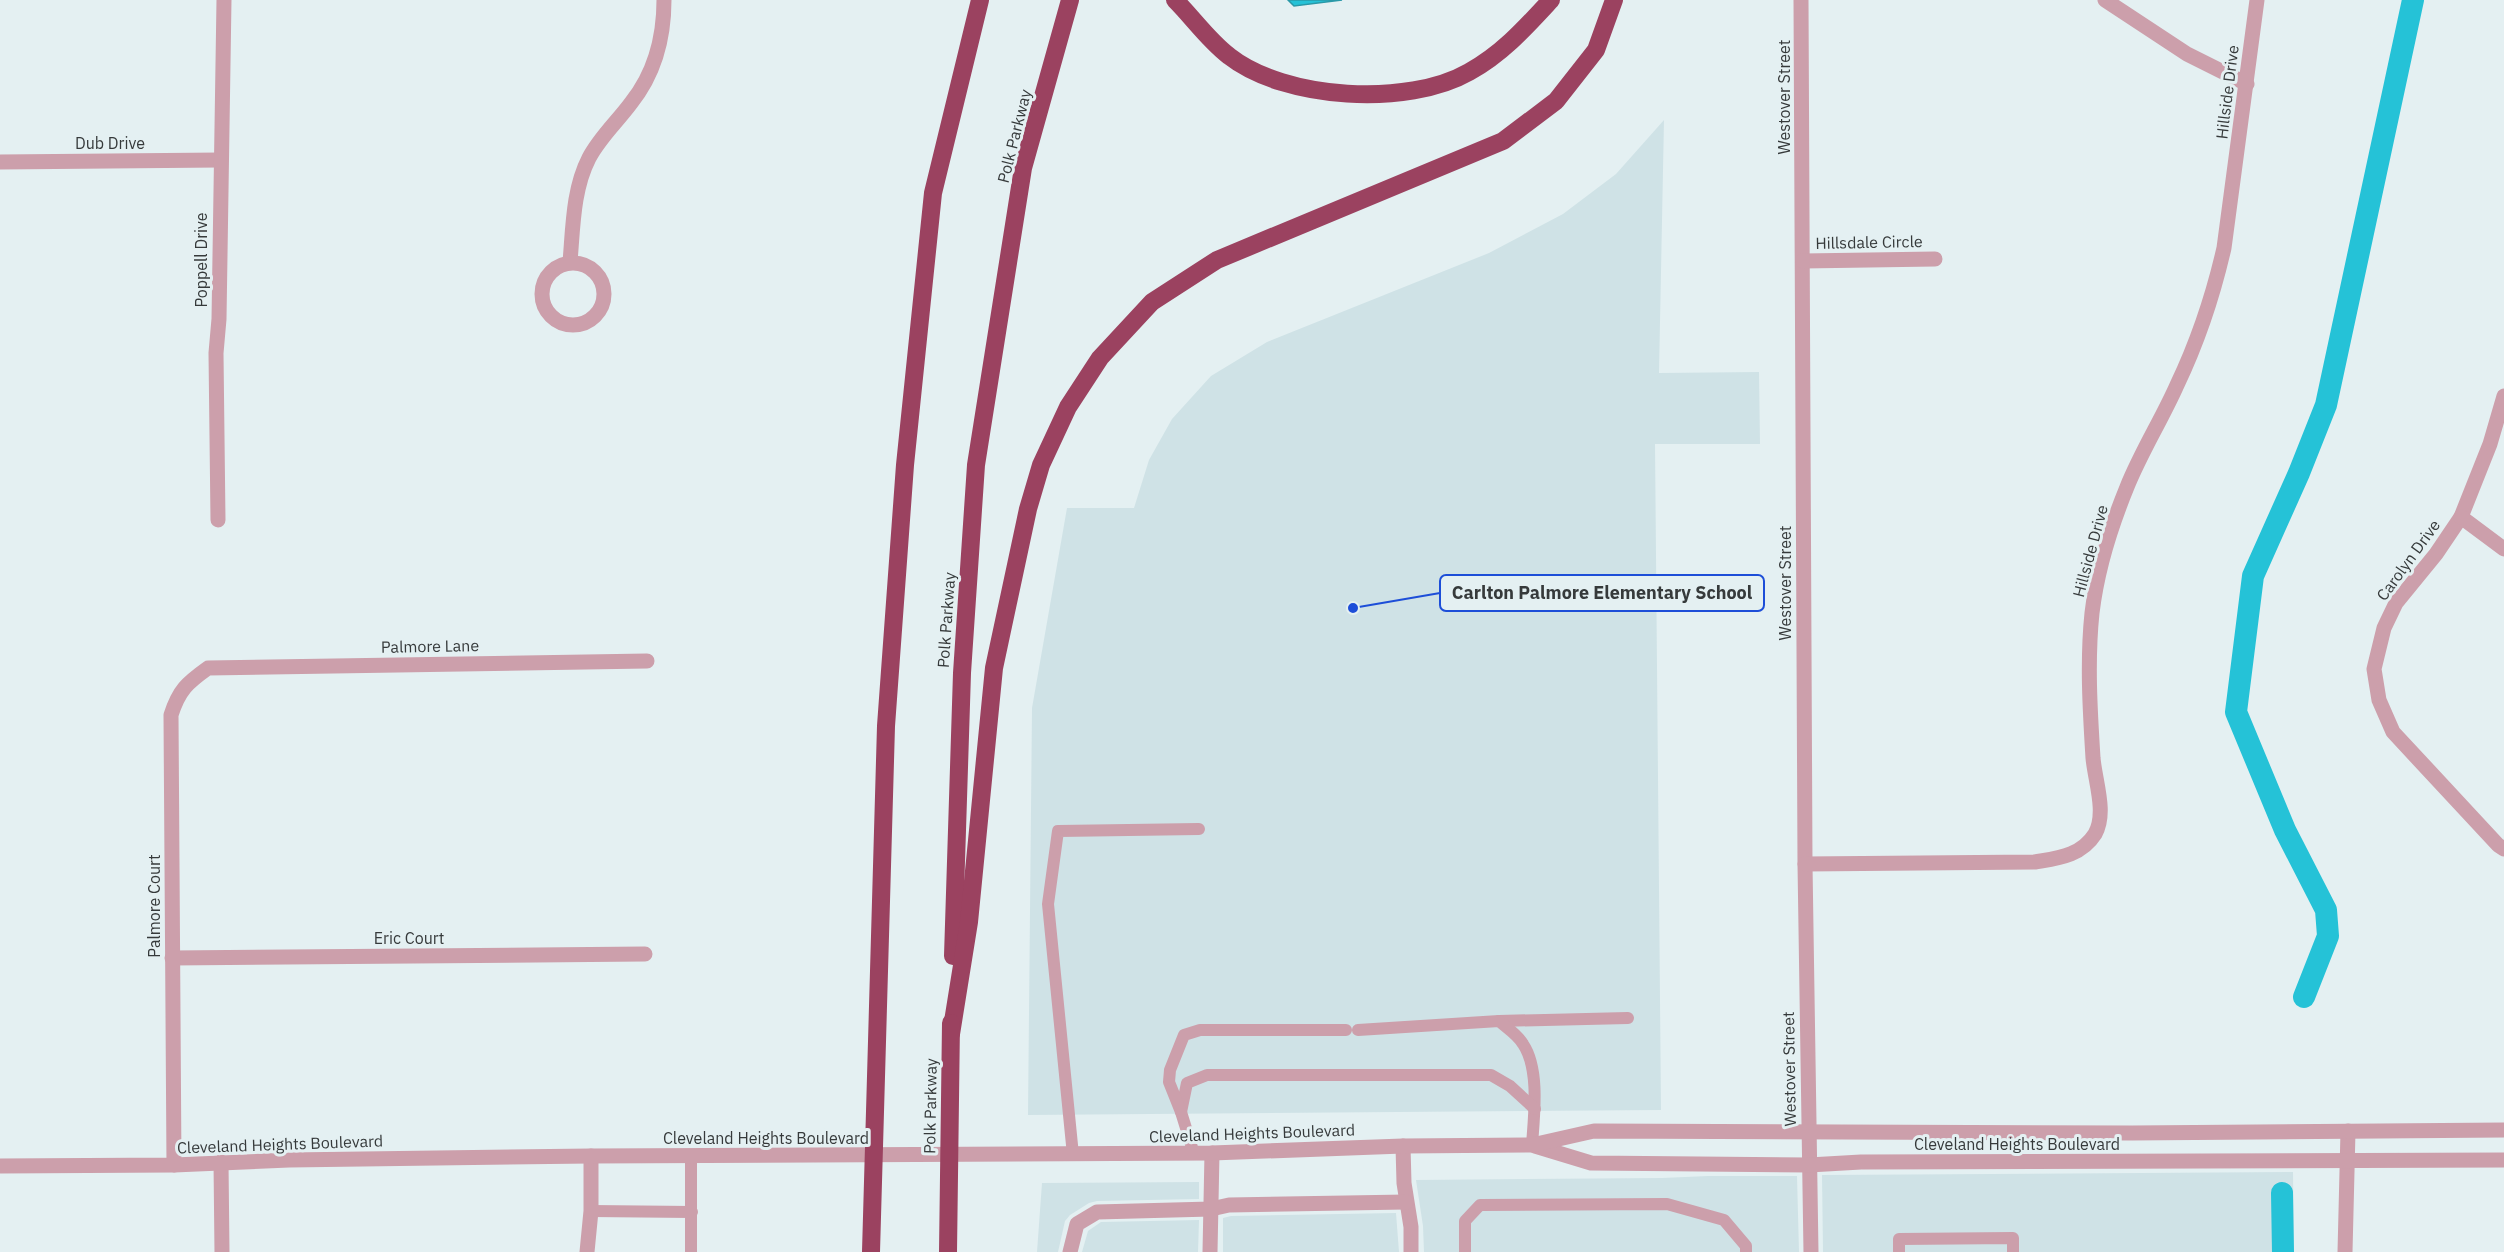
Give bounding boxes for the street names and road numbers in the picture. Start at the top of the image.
street label: Westover Street [1774,40,1794,154]
street label: Hillside Drive [2211,44,2243,140]
street label: Polk Parkway [993,87,1035,185]
street label: Dub Drive [75,133,145,153]
street label: Poppell Drive [191,212,211,308]
street label: Hillsdale Circle [1815,231,1923,253]
street label: Hillside Drive [2068,502,2112,599]
street label: Carolyn Drive [2372,515,2444,604]
street label: Westover Street [1775,526,1795,640]
street label: Polk Parkway [933,571,959,669]
street label: Palmore Lane [381,635,479,657]
street label: Palmore Court [144,854,164,958]
street label: Eric Court [374,928,444,948]
street label: Westover Street [1778,1011,1800,1127]
street label: Polk Parkway [919,1058,941,1154]
street label: Cleveland Heights Boulevard [1149,1119,1355,1147]
street label: Cleveland Heights Boulevard [663,1128,869,1148]
street label: Cleveland Heights Boulevard [177,1130,383,1158]
street label: Cleveland Heights Boulevard [1914,1134,2120,1154]

